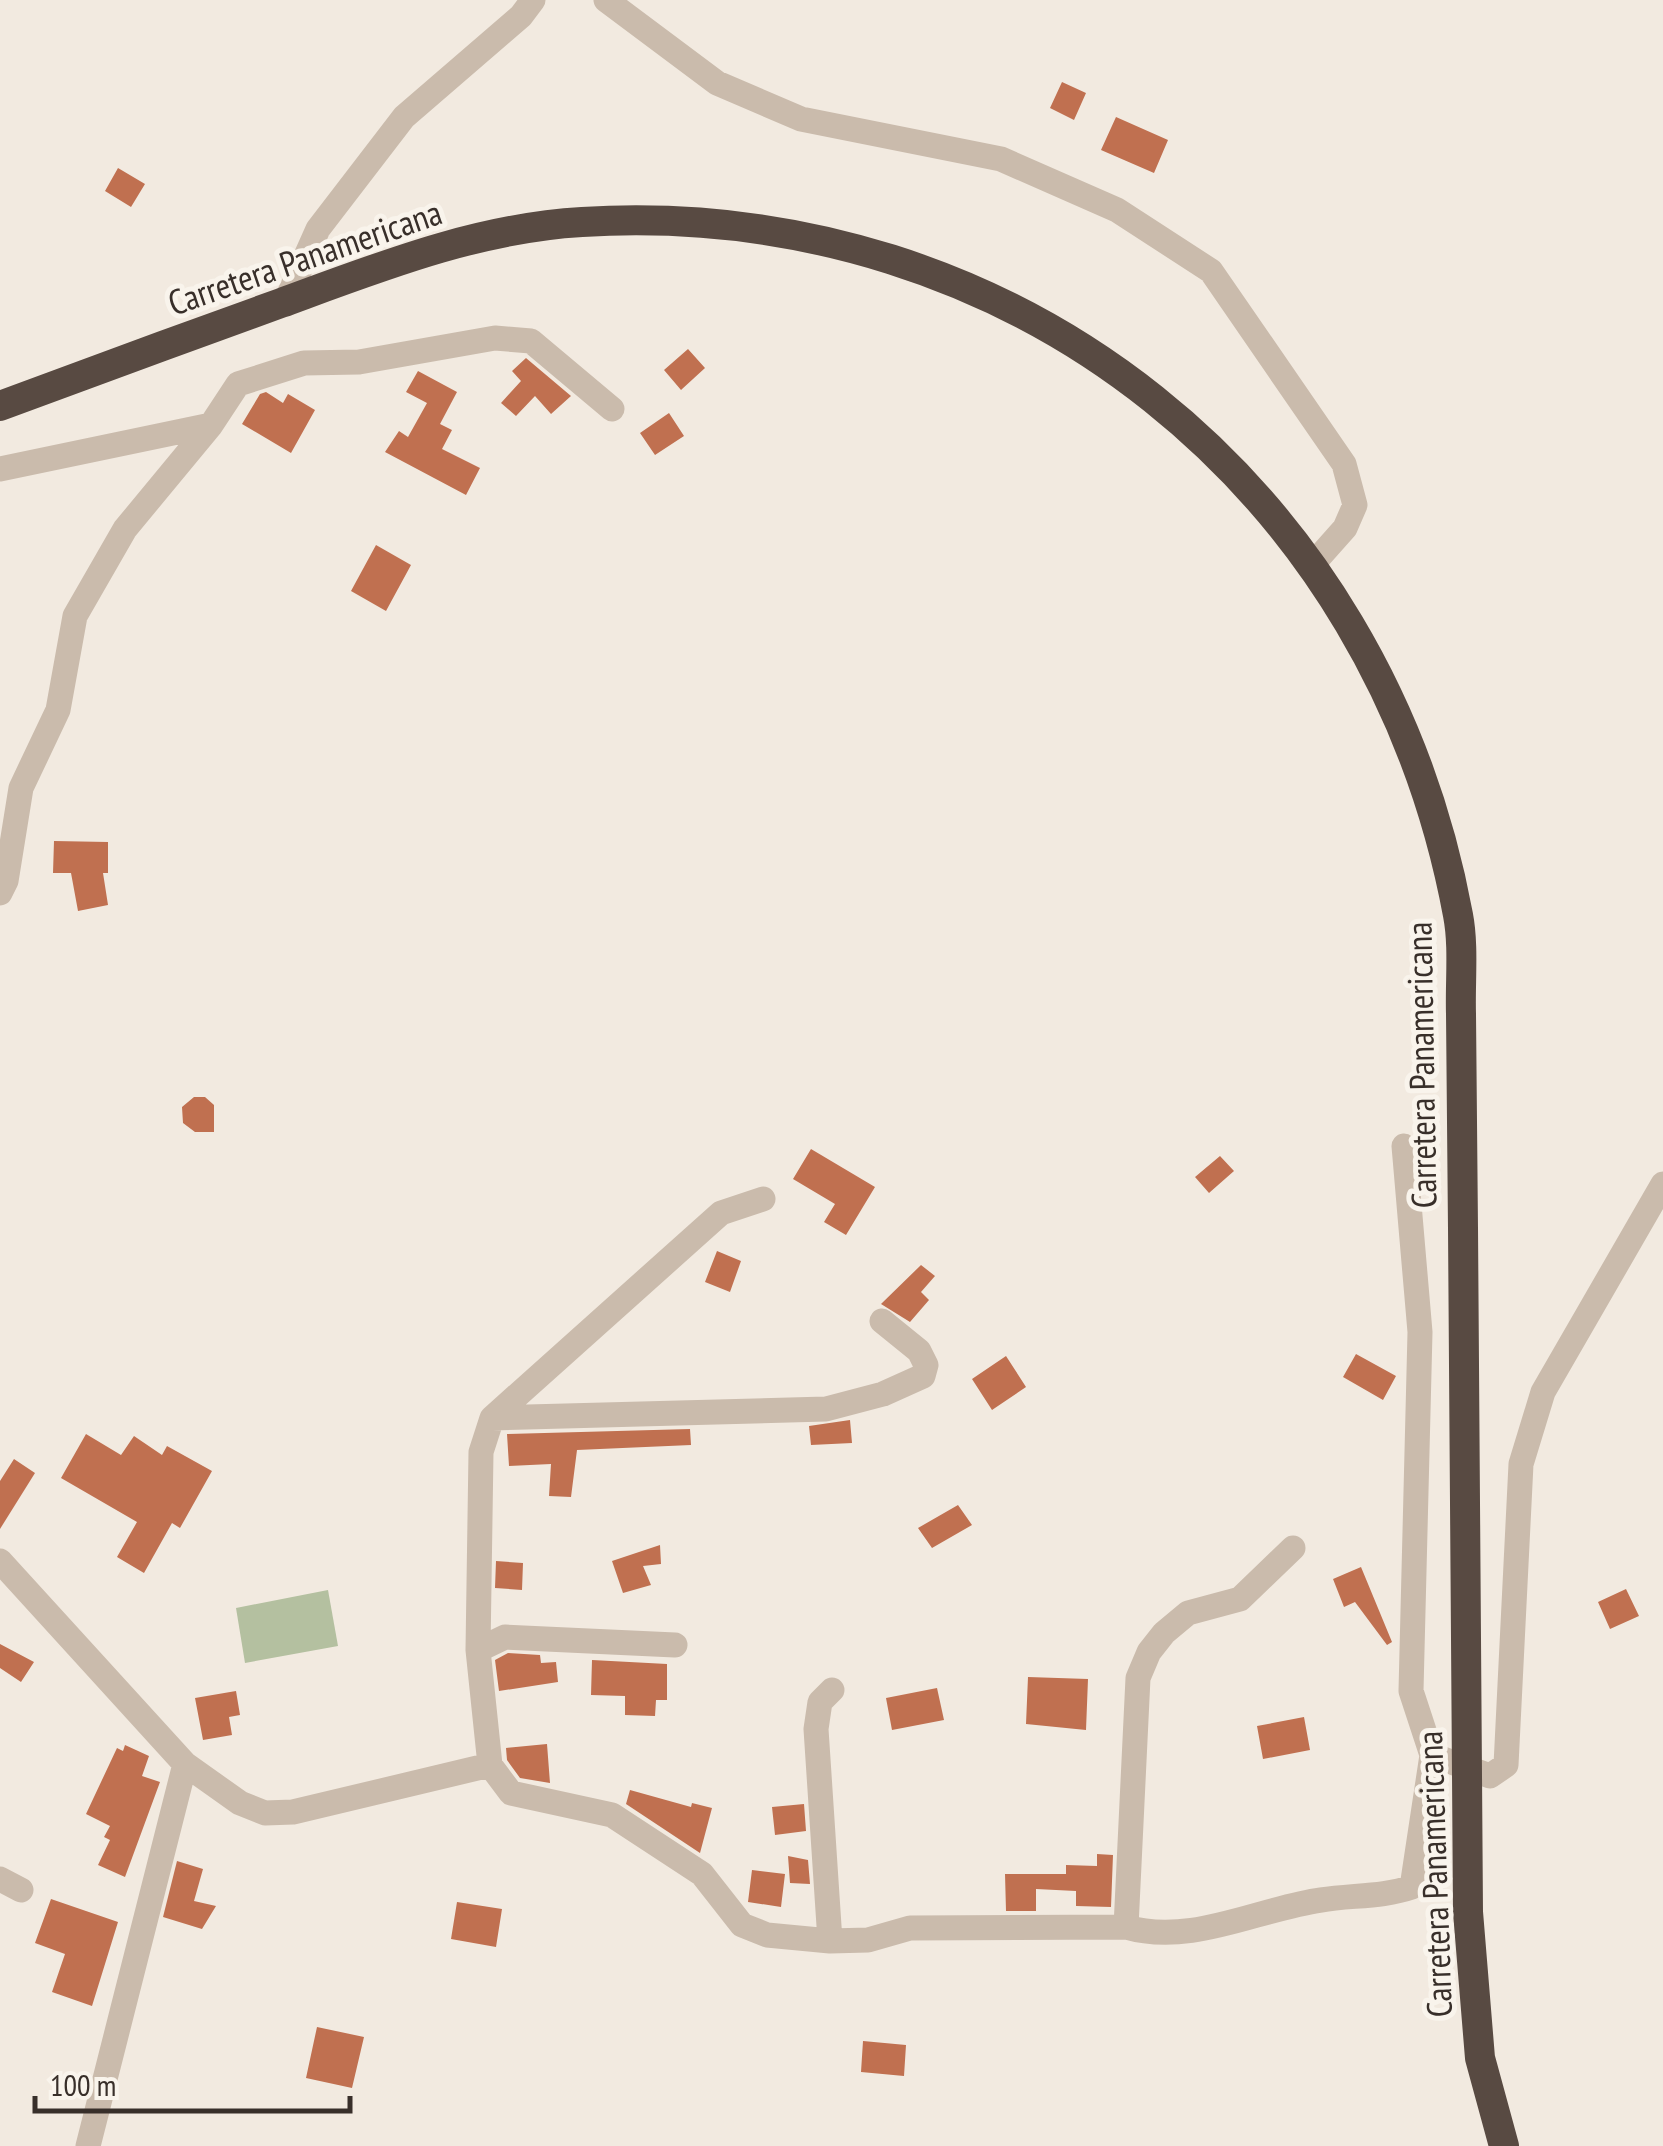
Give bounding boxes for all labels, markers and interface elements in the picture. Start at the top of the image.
street label: Carretera Panamericana [162,189,448,325]
street label: Carretera Panamericana [1396,921,1446,1209]
street label: Carretera Panamericana [1406,1730,1462,2018]
scale bar [35,2051,350,2113]
text: 100 m [50,2065,116,2104]

